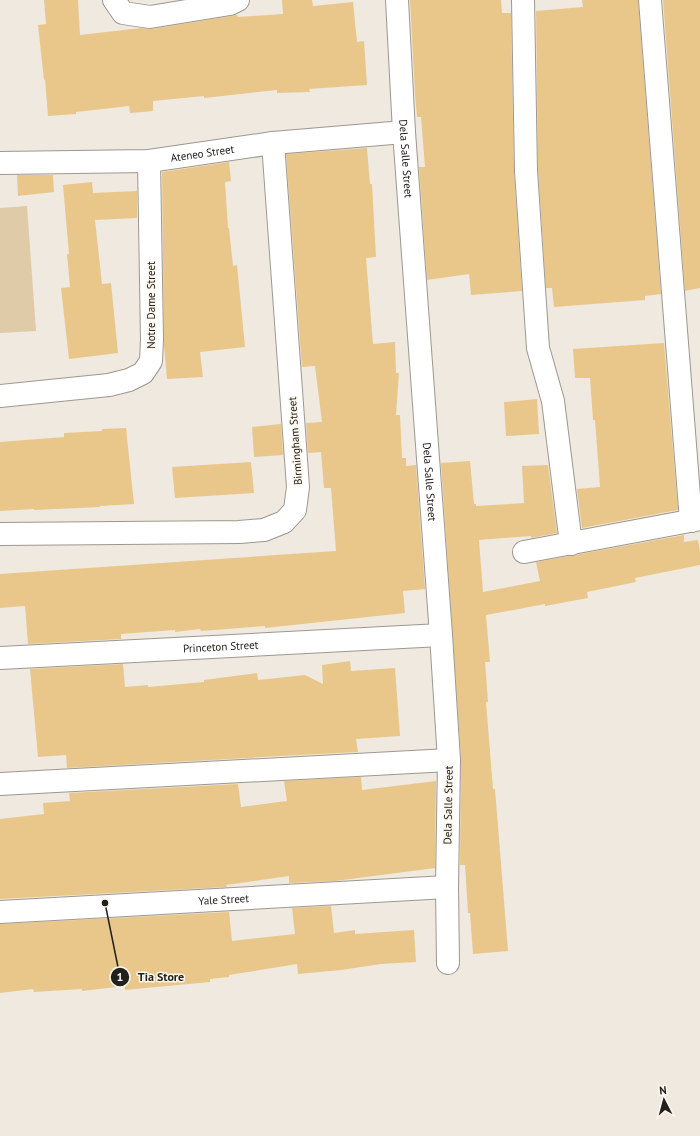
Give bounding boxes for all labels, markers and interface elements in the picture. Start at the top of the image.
street label: Dela Salle Street [396,119,416,199]
street label: Ateneo Street [170,142,235,165]
street label: Notre Dame Street [144,261,158,349]
street label: Birmingham Street [285,396,305,486]
street label: Dela Salle Street [420,442,440,522]
street label: Princeton Street [183,638,259,655]
street label: Dela Salle Street [440,765,456,844]
street label: Yale Street [198,891,250,908]
callout: Tia Store [110,965,192,989]
text: 1 [117,969,123,984]
text: Tia Store [138,969,184,984]
north arrow [644,1080,684,1120]
text: N [659,1083,667,1097]

